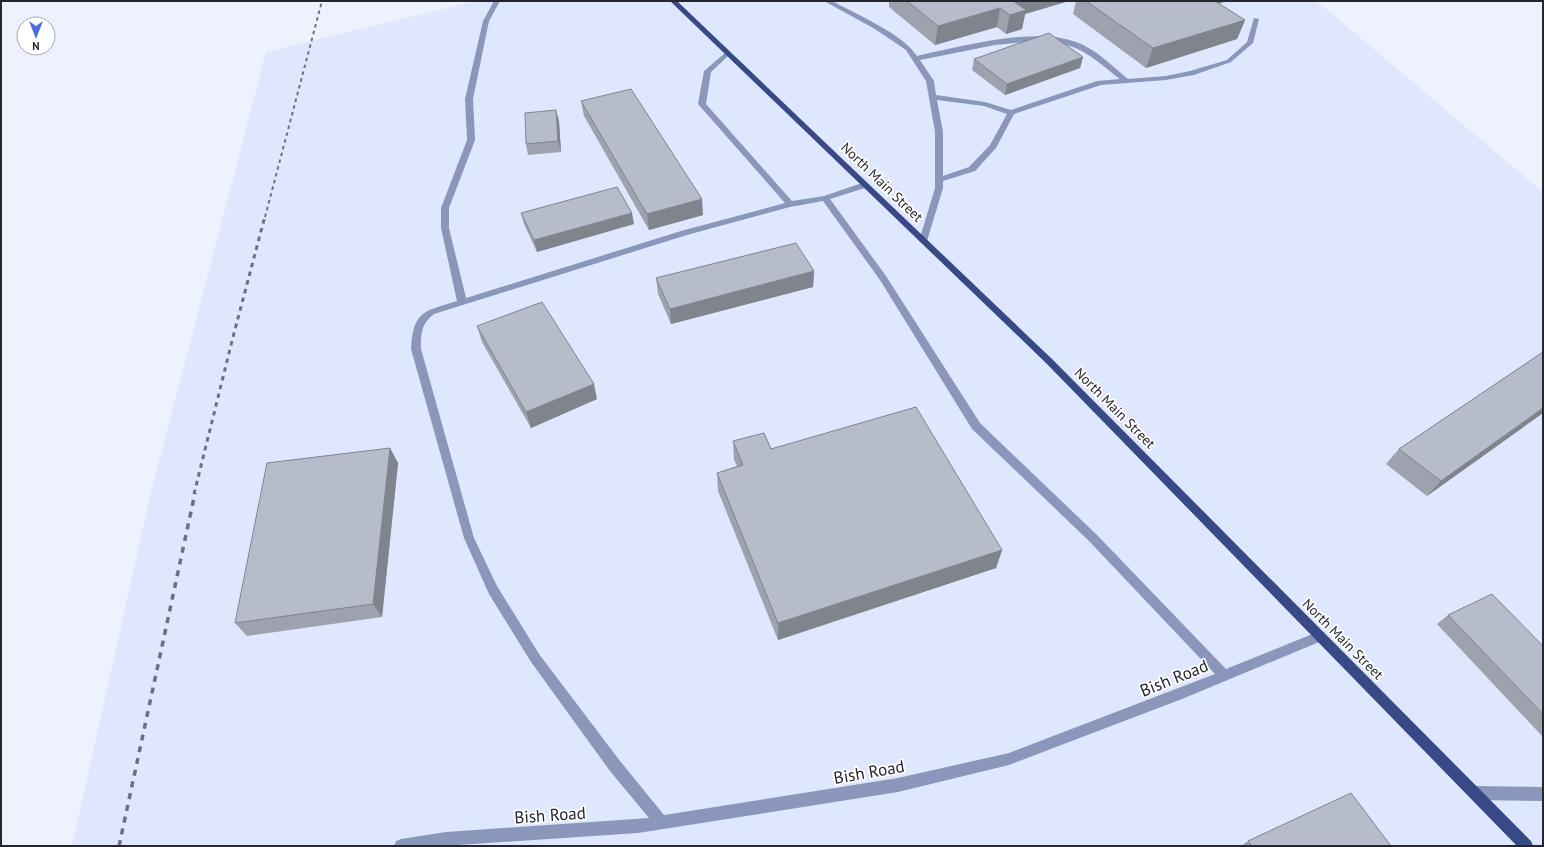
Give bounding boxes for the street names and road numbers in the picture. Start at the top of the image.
street label: North Main Street [837,138,927,226]
street label: North Main Street [1071,364,1159,452]
street label: North Main Street [1299,595,1387,683]
street label: Bish Road [1137,654,1211,702]
street label: Bish Road [832,755,906,789]
street label: Bish Road [514,802,586,828]

